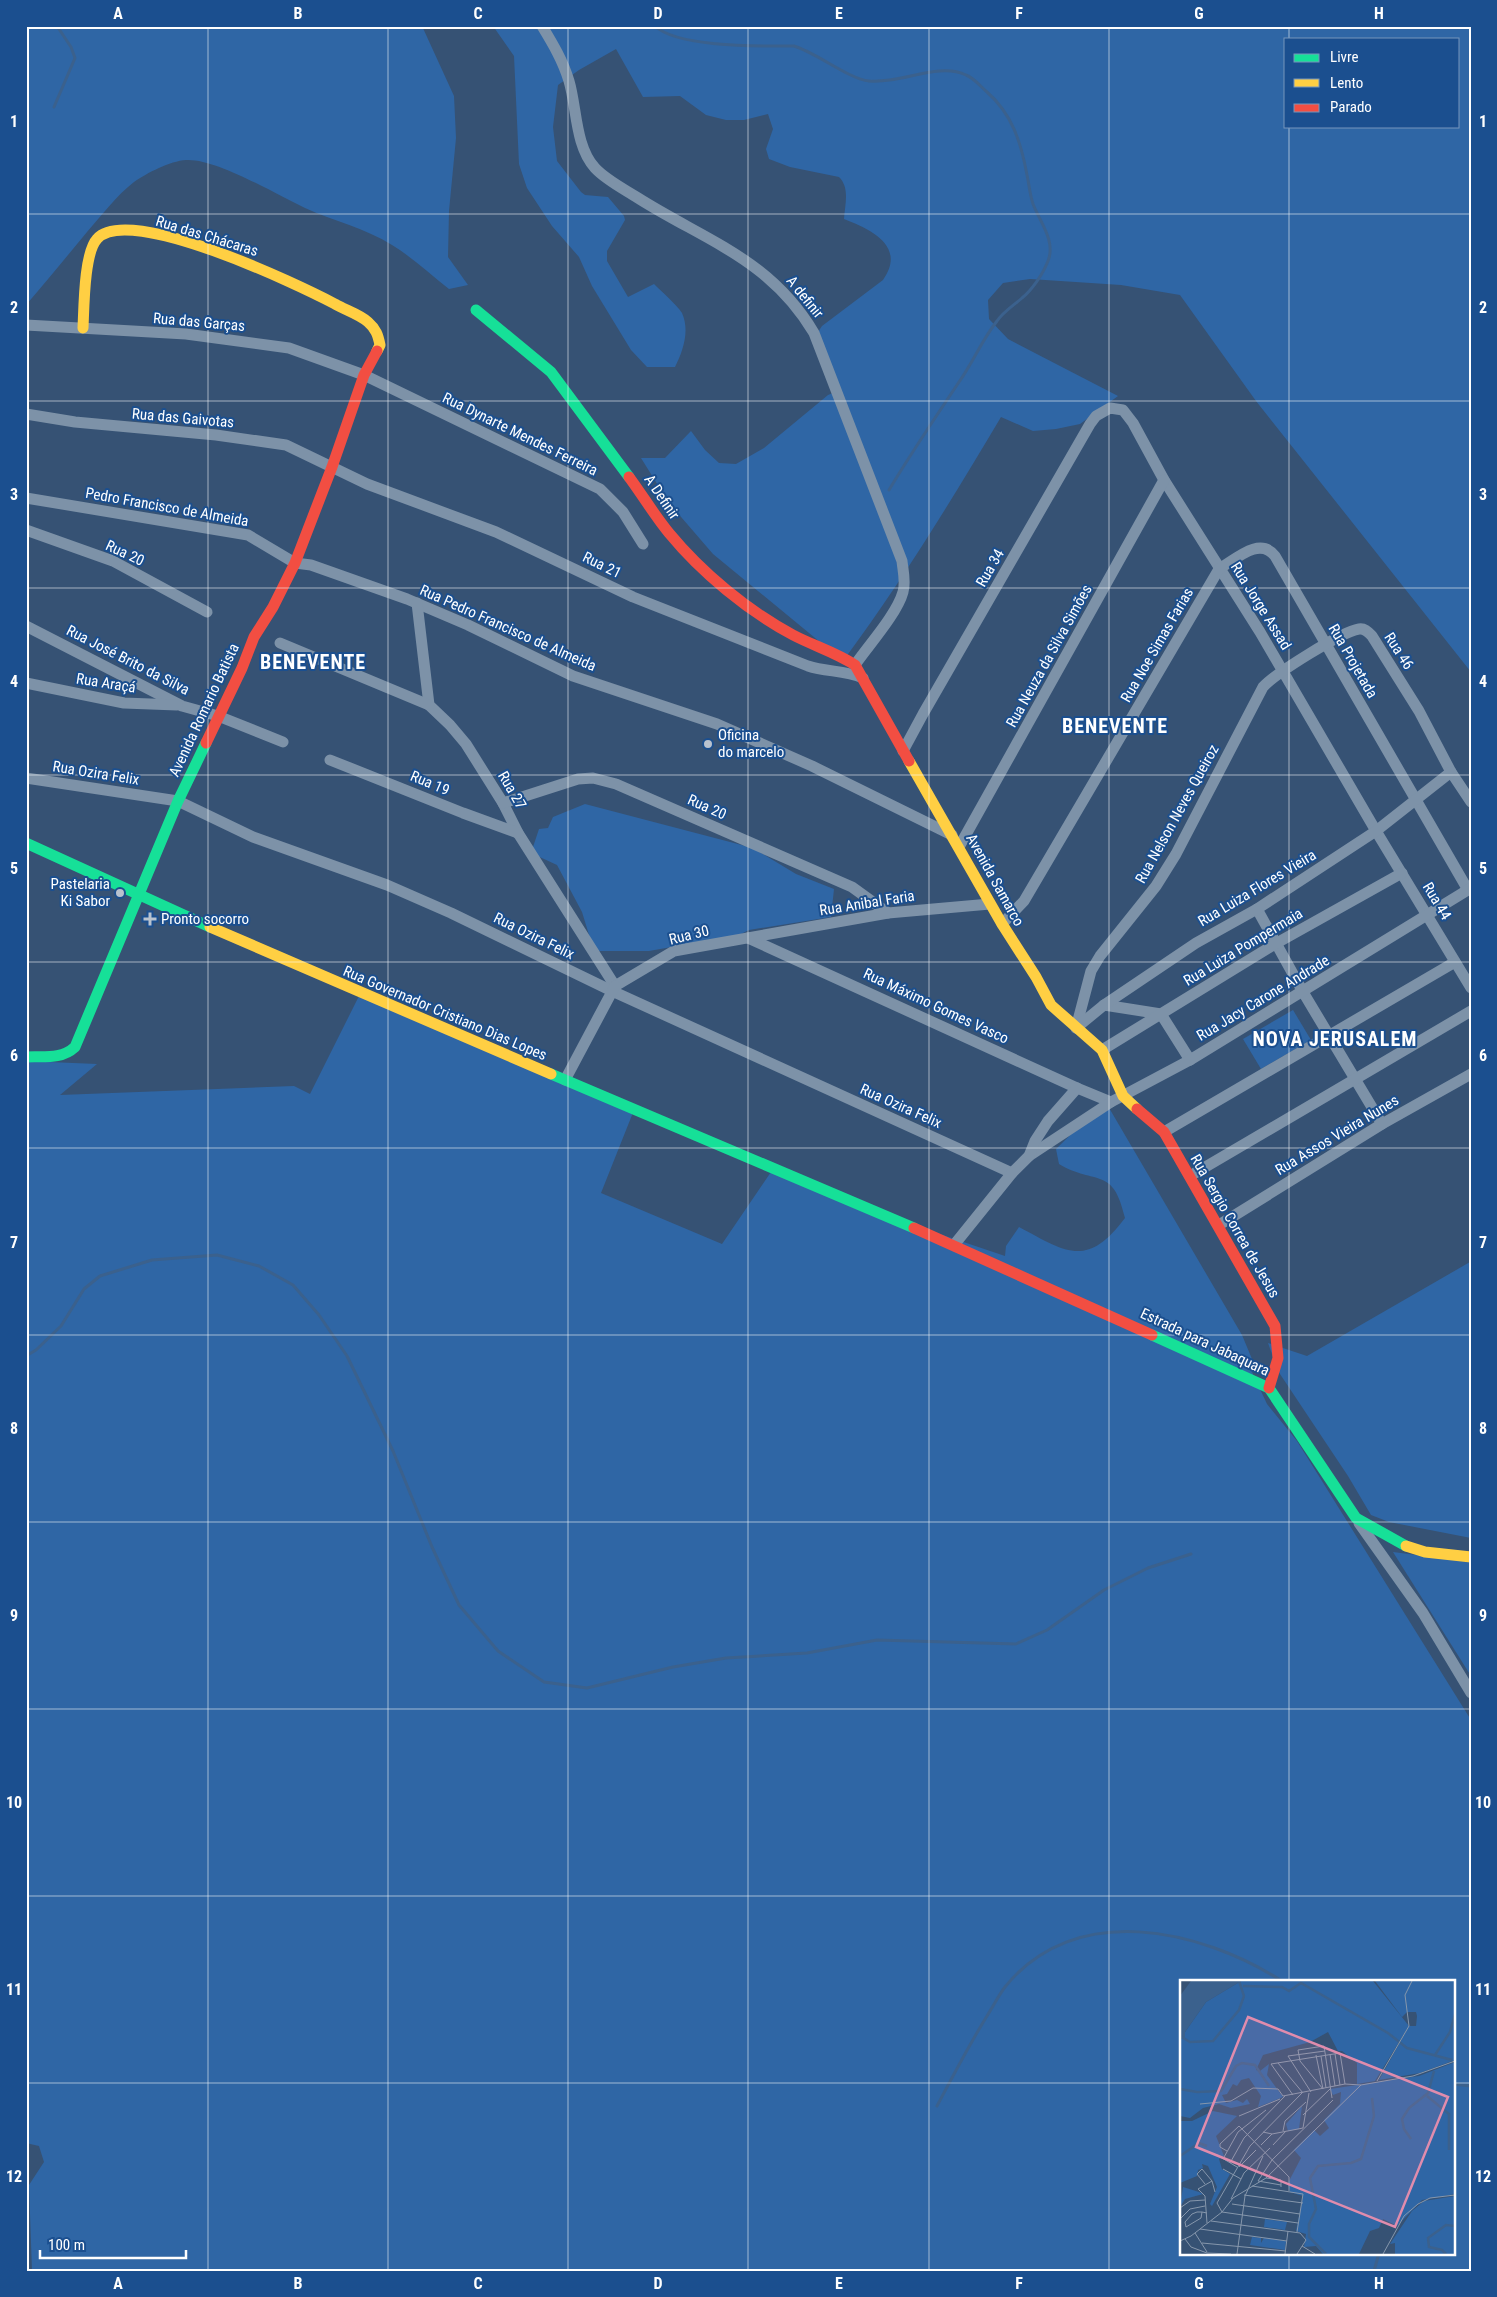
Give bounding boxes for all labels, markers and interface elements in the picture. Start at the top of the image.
text: A [113,4,123,23]
text: B [294,4,303,23]
text: C [473,4,483,23]
text: D [653,4,663,23]
text: E [835,4,843,23]
text: F [1015,4,1023,23]
text: G [1194,4,1204,23]
text: H [1374,4,1384,23]
legend [1284,38,1460,128]
text: Livre [1330,48,1358,66]
text: Lento [1330,74,1363,92]
text: Parado [1330,98,1372,116]
text: 1 [10,112,18,131]
text: 1 [1479,112,1487,131]
street label: Rua das Chácaras [154,212,261,260]
street label: A definir [783,272,828,322]
text: 2 [10,298,18,317]
text: 2 [1479,298,1487,317]
street label: Rua das Garças [152,309,246,335]
street label: Rua Dynarte Mendes Ferreira [439,389,601,479]
street label: Rua das Gaivotas [131,405,235,431]
street label: A Definir [640,471,684,523]
street label: Pedro Francisco de Almeida [84,484,250,530]
text: 3 [10,485,18,504]
text: 3 [1479,485,1487,504]
street label: Rua 20 [103,536,147,570]
street label: Rua 34 [972,546,1008,590]
street label: Rua 21 [580,548,624,582]
street label: Rua Jorge Assad [1227,559,1295,653]
street label: Rua Pedro Francisco de Almeida [417,581,599,675]
street label: Rua Neuza da Silva Simões [1002,581,1096,730]
street label: Rua Noe Simas Farias [1117,584,1197,705]
street label: Rua José Brito da Silva [63,621,193,699]
street label: Rua Projetada [1325,621,1381,701]
street label: Rua 46 [1380,629,1418,673]
street label: Avenida Romario Batista [165,640,243,780]
district label: BENEVENTE [260,650,366,674]
street label: Rua Araçá [75,669,137,697]
text: 4 [10,672,18,691]
text: 4 [1479,672,1487,691]
district label: BENEVENTE [1062,714,1168,738]
place label: Oficina do marcelo [718,726,784,761]
marker: Oficina do marcelo [702,738,714,750]
street label: Rua Nelson Neves Queiroz [1131,742,1223,886]
street label: Rua Ozira Felix [51,757,141,789]
street label: Rua 19 [408,767,452,799]
street label: Rua 27 [494,768,530,812]
street label: Rua 20 [685,791,729,823]
street label: Avenida Samarco [962,831,1028,929]
street label: Rua Luiza Flores Vieira [1195,846,1319,930]
text: 5 [10,859,18,878]
text: 5 [1479,859,1487,878]
place label: Pastelaria Ki Sabor [50,875,110,910]
street label: Rua 44 [1419,879,1455,923]
marker: Pastelaria Ki Sabor [114,887,126,899]
street label: Rua Anibal Faria [818,887,916,919]
street label: Rua Luiza Pompermaia [1180,904,1306,990]
street label: Rua Ozira Felix [491,909,578,963]
place label: Pronto socorro [161,910,249,928]
marker: Pronto socorro [143,912,157,926]
street label: Rua 30 [667,921,711,949]
street label: Rua Jacy Carone Andrade [1193,951,1333,1045]
street label: Rua Governador Cristiano Dias Lopes [340,962,550,1064]
street label: Rua Máximo Gomes Vasco [861,964,1011,1048]
district label: NOVA JERUSALEM [1253,1027,1417,1051]
text: 6 [10,1046,18,1065]
text: 6 [1479,1046,1487,1065]
street label: Rua Ozira Felix [857,1080,945,1132]
street label: Rua Assos Vieira Nunes [1272,1091,1402,1179]
street label: Rua Sergio Correa de Jesus [1187,1151,1284,1301]
text: 7 [10,1233,18,1252]
text: 7 [1479,1233,1487,1252]
street label: Estrada para Jabaquara [1138,1304,1272,1380]
text: 8 [10,1419,18,1438]
text: 8 [1479,1419,1487,1438]
text: 9 [10,1606,18,1625]
text: 9 [1479,1606,1487,1625]
text: 10 [6,1793,22,1812]
text: 10 [1475,1793,1491,1812]
text: 11 [6,1980,22,1999]
inset map [1180,1980,1454,2254]
text: 11 [1475,1980,1491,1999]
text: 12 [6,2167,22,2186]
text: 12 [1475,2167,1491,2186]
scale bar [40,2227,186,2259]
text: 100 m [48,2236,85,2254]
text: A [113,2274,123,2293]
text: B [294,2274,303,2293]
text: C [473,2274,483,2293]
text: D [653,2274,663,2293]
text: E [835,2274,843,2293]
text: F [1015,2274,1023,2293]
text: G [1194,2274,1204,2293]
text: H [1374,2274,1384,2293]

